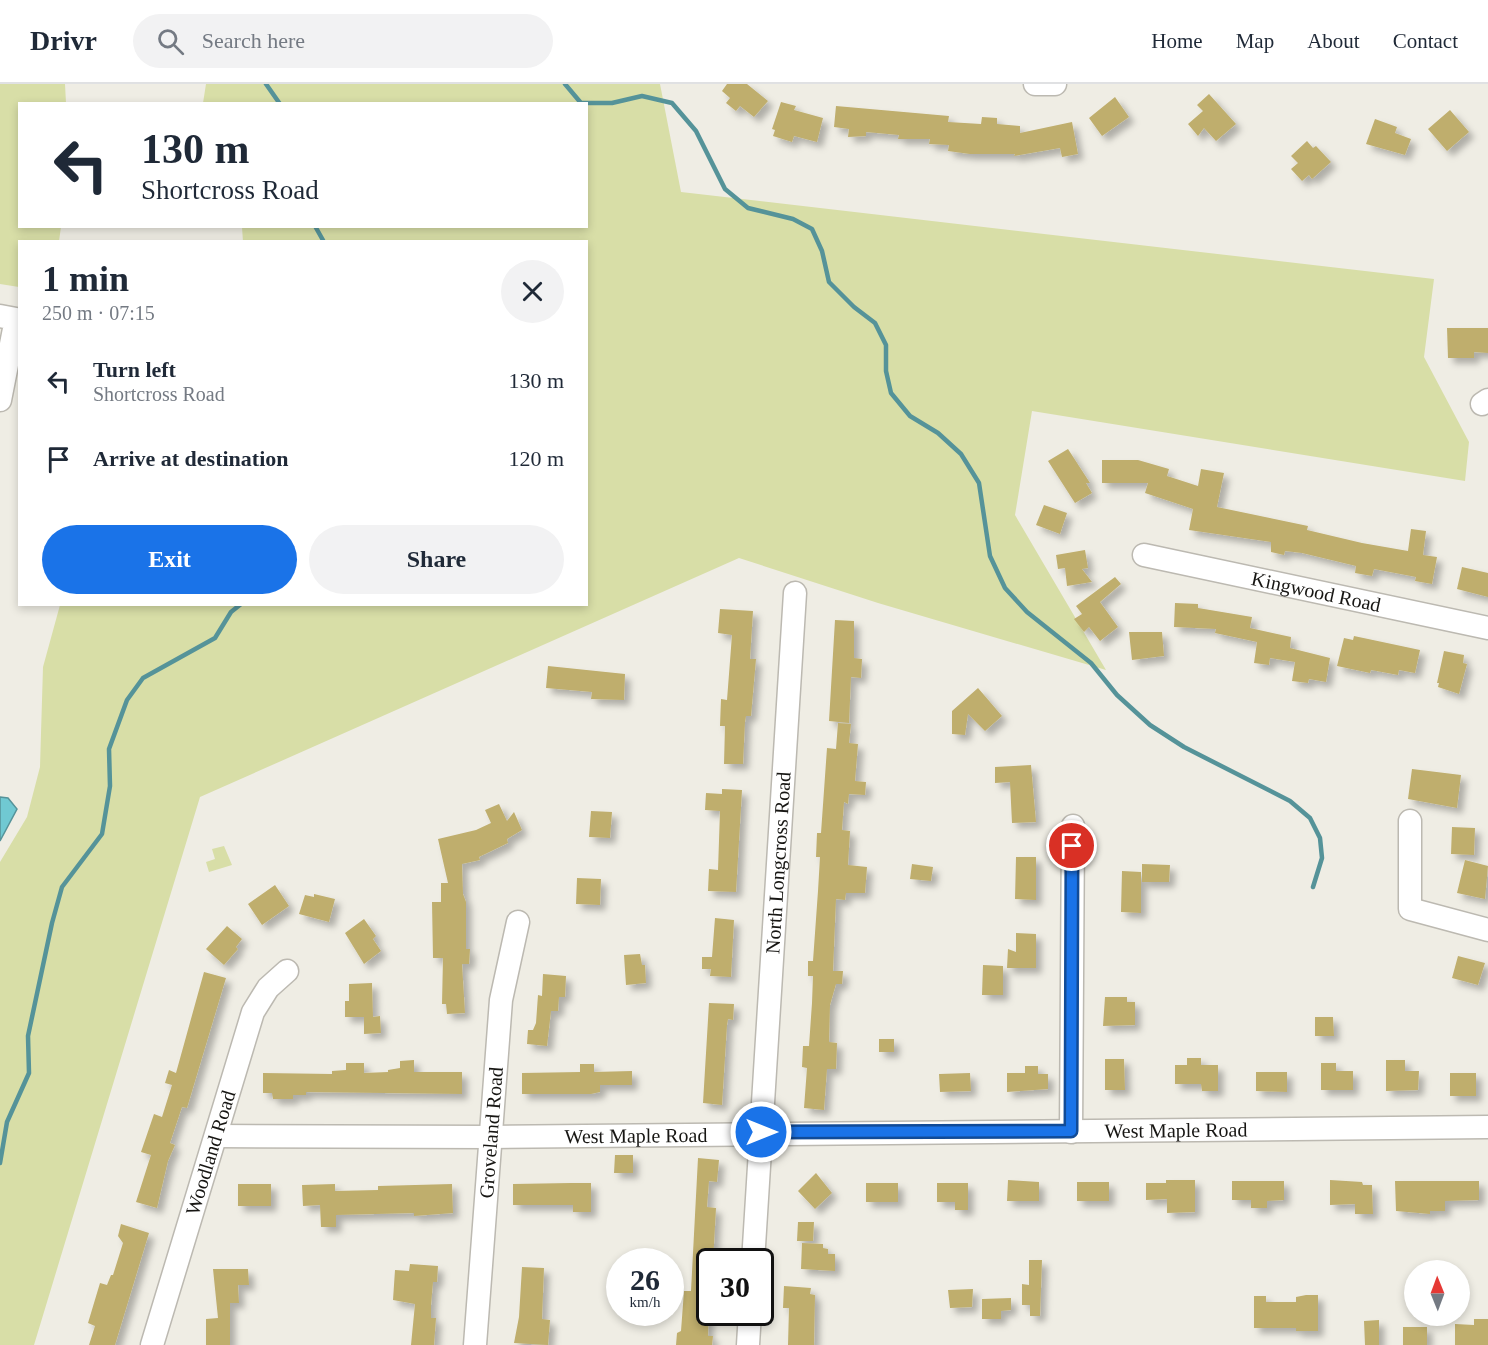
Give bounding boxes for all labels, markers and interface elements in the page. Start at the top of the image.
search box [133,14,553,68]
text: Drivr [30,25,97,56]
icon: search [154,25,187,58]
text: Search here [202,28,305,53]
text: Home [1151,29,1203,53]
text: Map [1236,29,1274,53]
text: About [1307,29,1360,53]
text: Contact [1393,29,1458,53]
icon: left [42,126,120,204]
text: 130 m [141,126,250,172]
text: Shortcross Road [141,175,319,205]
text: 1 min [42,259,129,299]
button: close [501,260,564,323]
text: 250 m · 07:15 [42,302,155,324]
text: Turn left [93,357,176,382]
icon: left [42,365,75,398]
text: 130 m [508,368,564,393]
text: Shortcross Road [93,383,225,405]
icon: arrive [42,443,75,476]
text: Arrive at destination [93,446,289,471]
text: 120 m [508,446,564,471]
button: Exit [42,525,297,594]
button: Share [309,525,564,594]
street label: Kingwood Road [1249,567,1383,616]
street label: North Longcross Road [761,771,795,954]
pin [1046,820,1097,871]
icon: arrive [1055,829,1088,862]
street label: Groveland Road [475,1066,507,1199]
street label: Woodland Road [181,1088,240,1218]
position arrow [729,1100,793,1164]
street label: West Maple Road [1104,1118,1248,1142]
street label: West Maple Road [564,1124,708,1148]
speed limit sign: 30 [696,1248,774,1326]
north arrow [1404,1260,1470,1326]
map controls [1404,1260,1470,1326]
text: 26 [630,1263,660,1296]
text: km/h [630,1294,660,1310]

